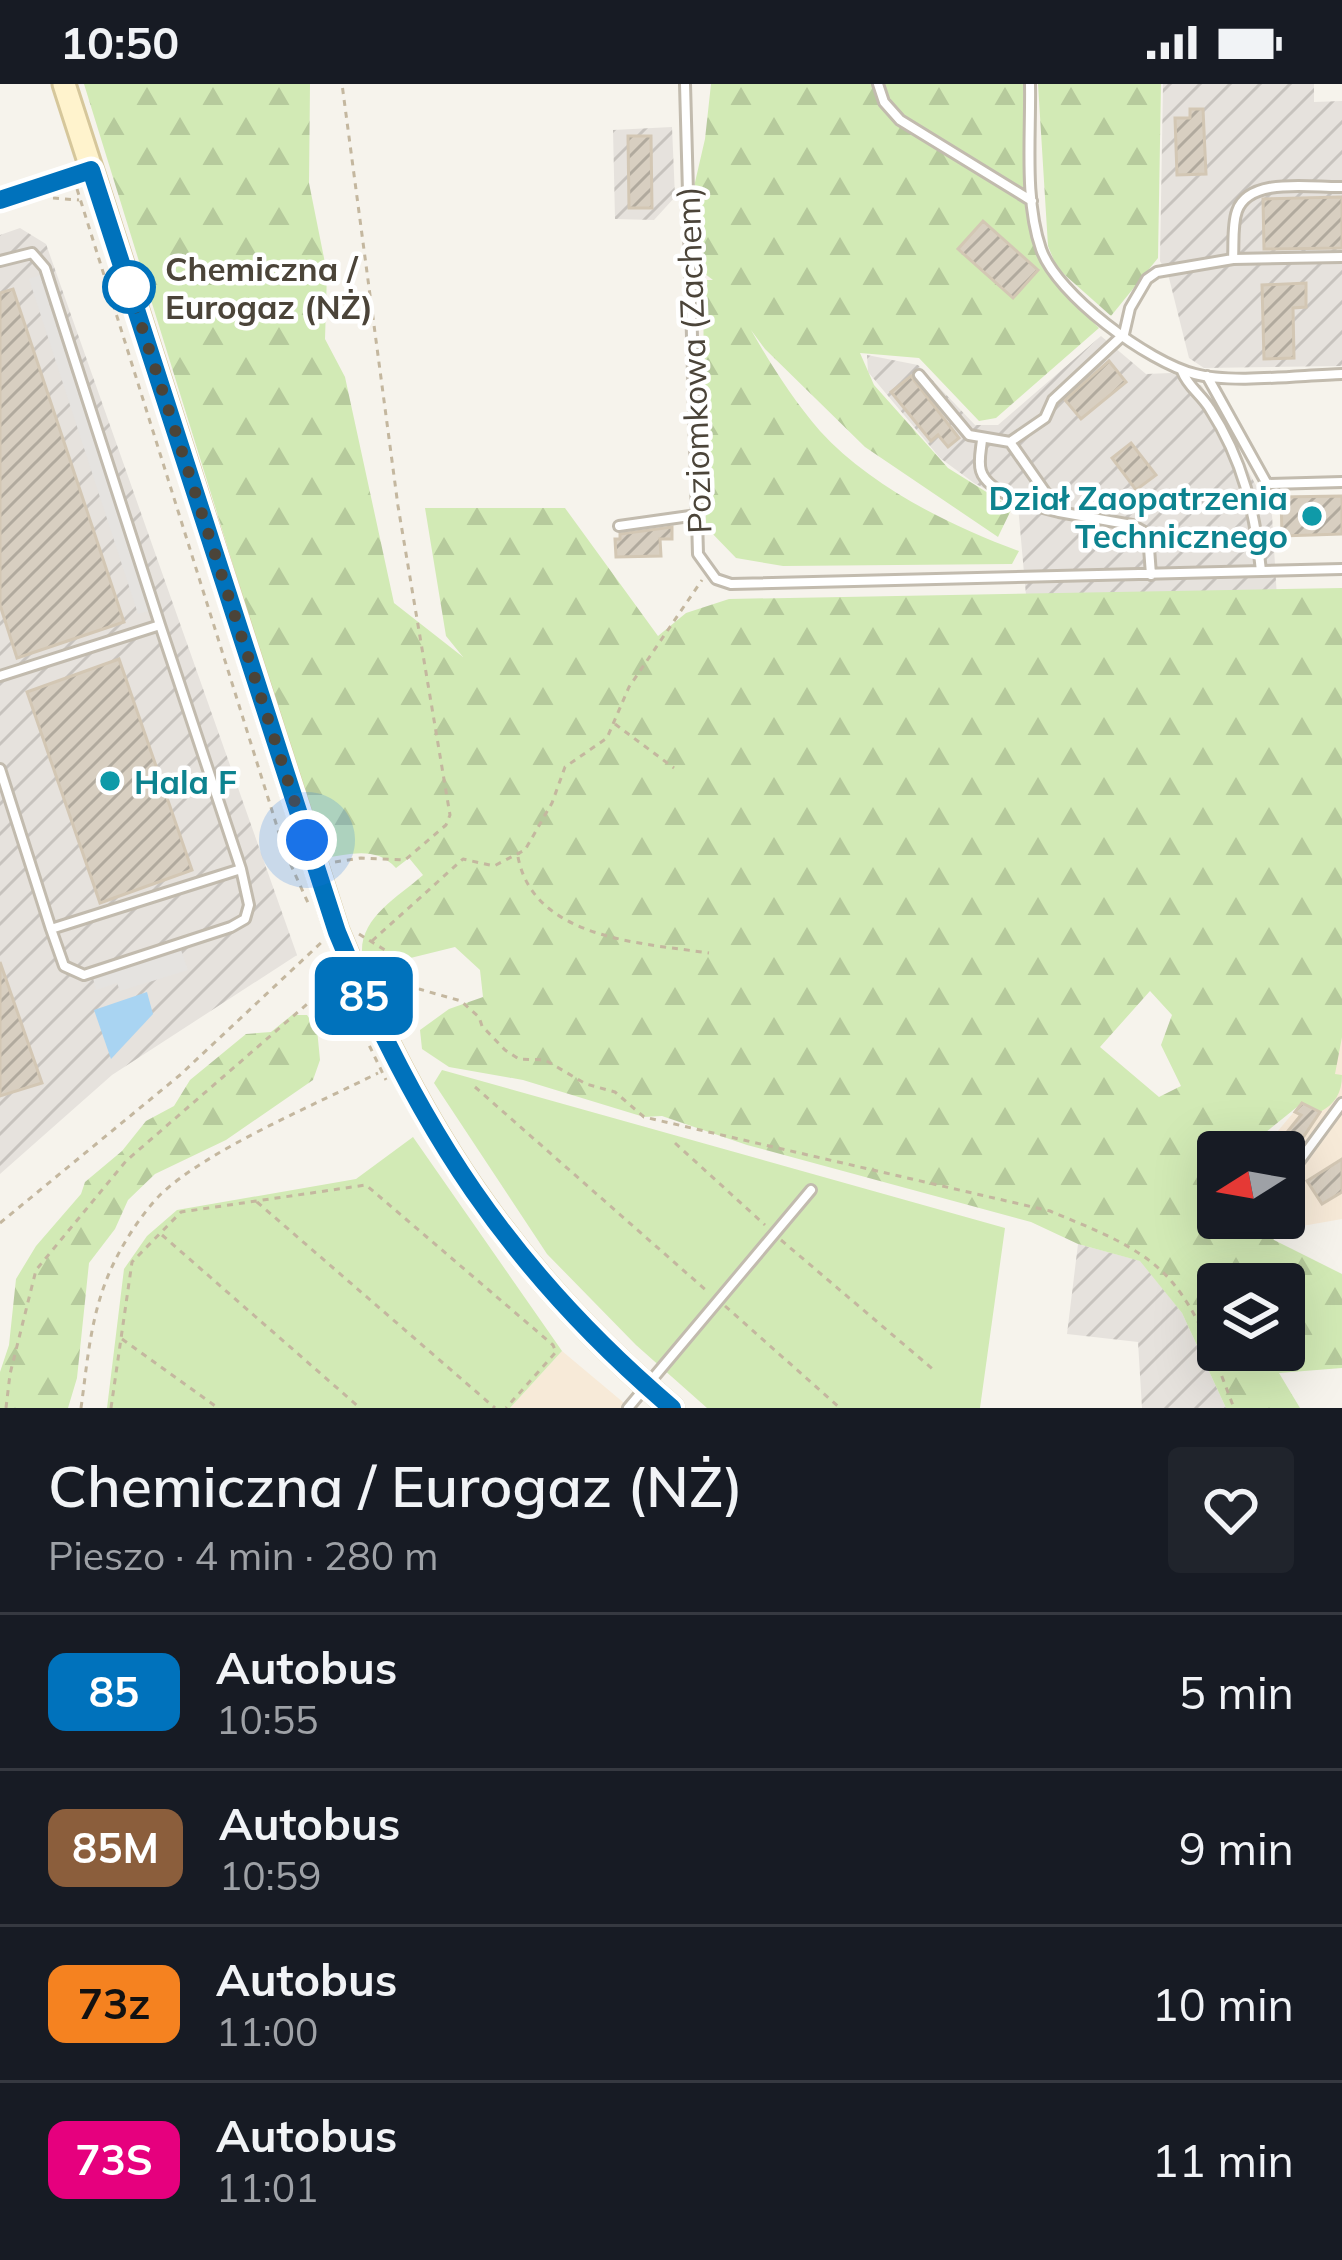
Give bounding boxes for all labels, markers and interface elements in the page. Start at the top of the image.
text: 10:50 [60,14,179,70]
street label: Poziomkowa (Zachem) [666,186,720,534]
place label: Chemiczna / Eurogaz (NŻ) [165,248,373,327]
marker: Chemiczna / Eurogaz (NŻ) [104,262,154,312]
place label: Dział Zaopatrzenia Technicznego [988,477,1288,556]
marker: Dział Zaopatrzenia Technicznego [1299,503,1325,529]
place label: Hala F [134,761,237,802]
marker: Hala F [97,768,123,794]
your location [277,810,337,870]
line badge: 85 [310,957,418,1035]
text: 85 [339,969,389,1022]
north arrow [1197,1131,1305,1239]
map controls [1197,1131,1305,1371]
button: layers [1197,1263,1305,1371]
button: heart [1168,1447,1294,1573]
text: Chemiczna / Eurogaz (NŻ) [48,1450,743,1521]
text: Pieszo · 4 min · 280 m [48,1531,438,1580]
text: Autobus [216,1639,397,1695]
text: 5 min [1179,1664,1294,1720]
text: 85 [89,1665,139,1718]
text: 10:55 [216,1695,319,1744]
text: Autobus [219,1795,400,1851]
text: 9 min [1179,1820,1294,1876]
text: 85M [72,1821,159,1874]
text: 10:59 [219,1851,321,1900]
text: Autobus [216,1951,397,2007]
text: 10 min [1152,1976,1294,2032]
text: 73z [78,1977,150,2030]
text: 11:00 [216,2007,319,2056]
text: Autobus [216,2107,397,2163]
text: 11 min [1152,2132,1294,2188]
text: 73S [75,2133,153,2186]
text: 11:01 [216,2163,319,2212]

